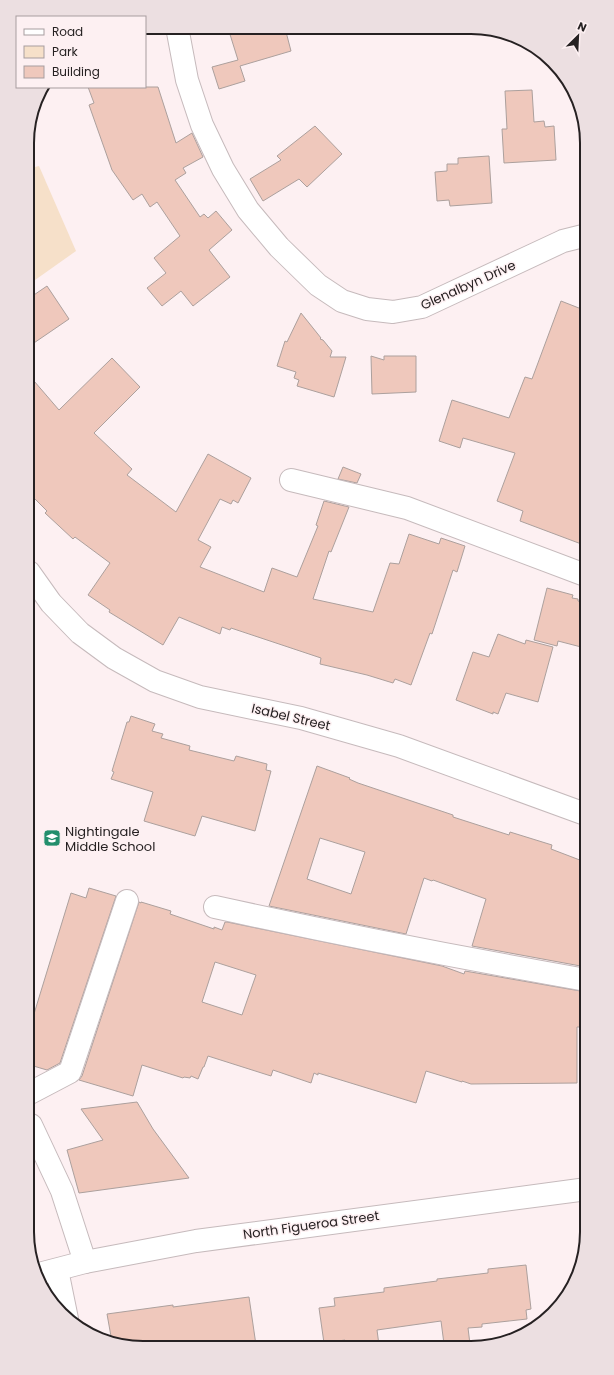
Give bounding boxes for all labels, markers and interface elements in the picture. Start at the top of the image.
legend [16,16,146,88]
north arrow [558,16,598,56]
text: N [575,18,589,36]
text: Road [52,23,83,40]
text: Park [52,43,79,60]
text: Building [52,63,100,80]
street label: Glenalbyn Drive [417,256,519,314]
street label: Isabel Street [250,699,333,735]
place label: Nightingale Middle School [65,822,155,856]
school or university icon: Nightingale Middle School [42,828,62,848]
street label: North Figueroa Street [242,1206,381,1244]

